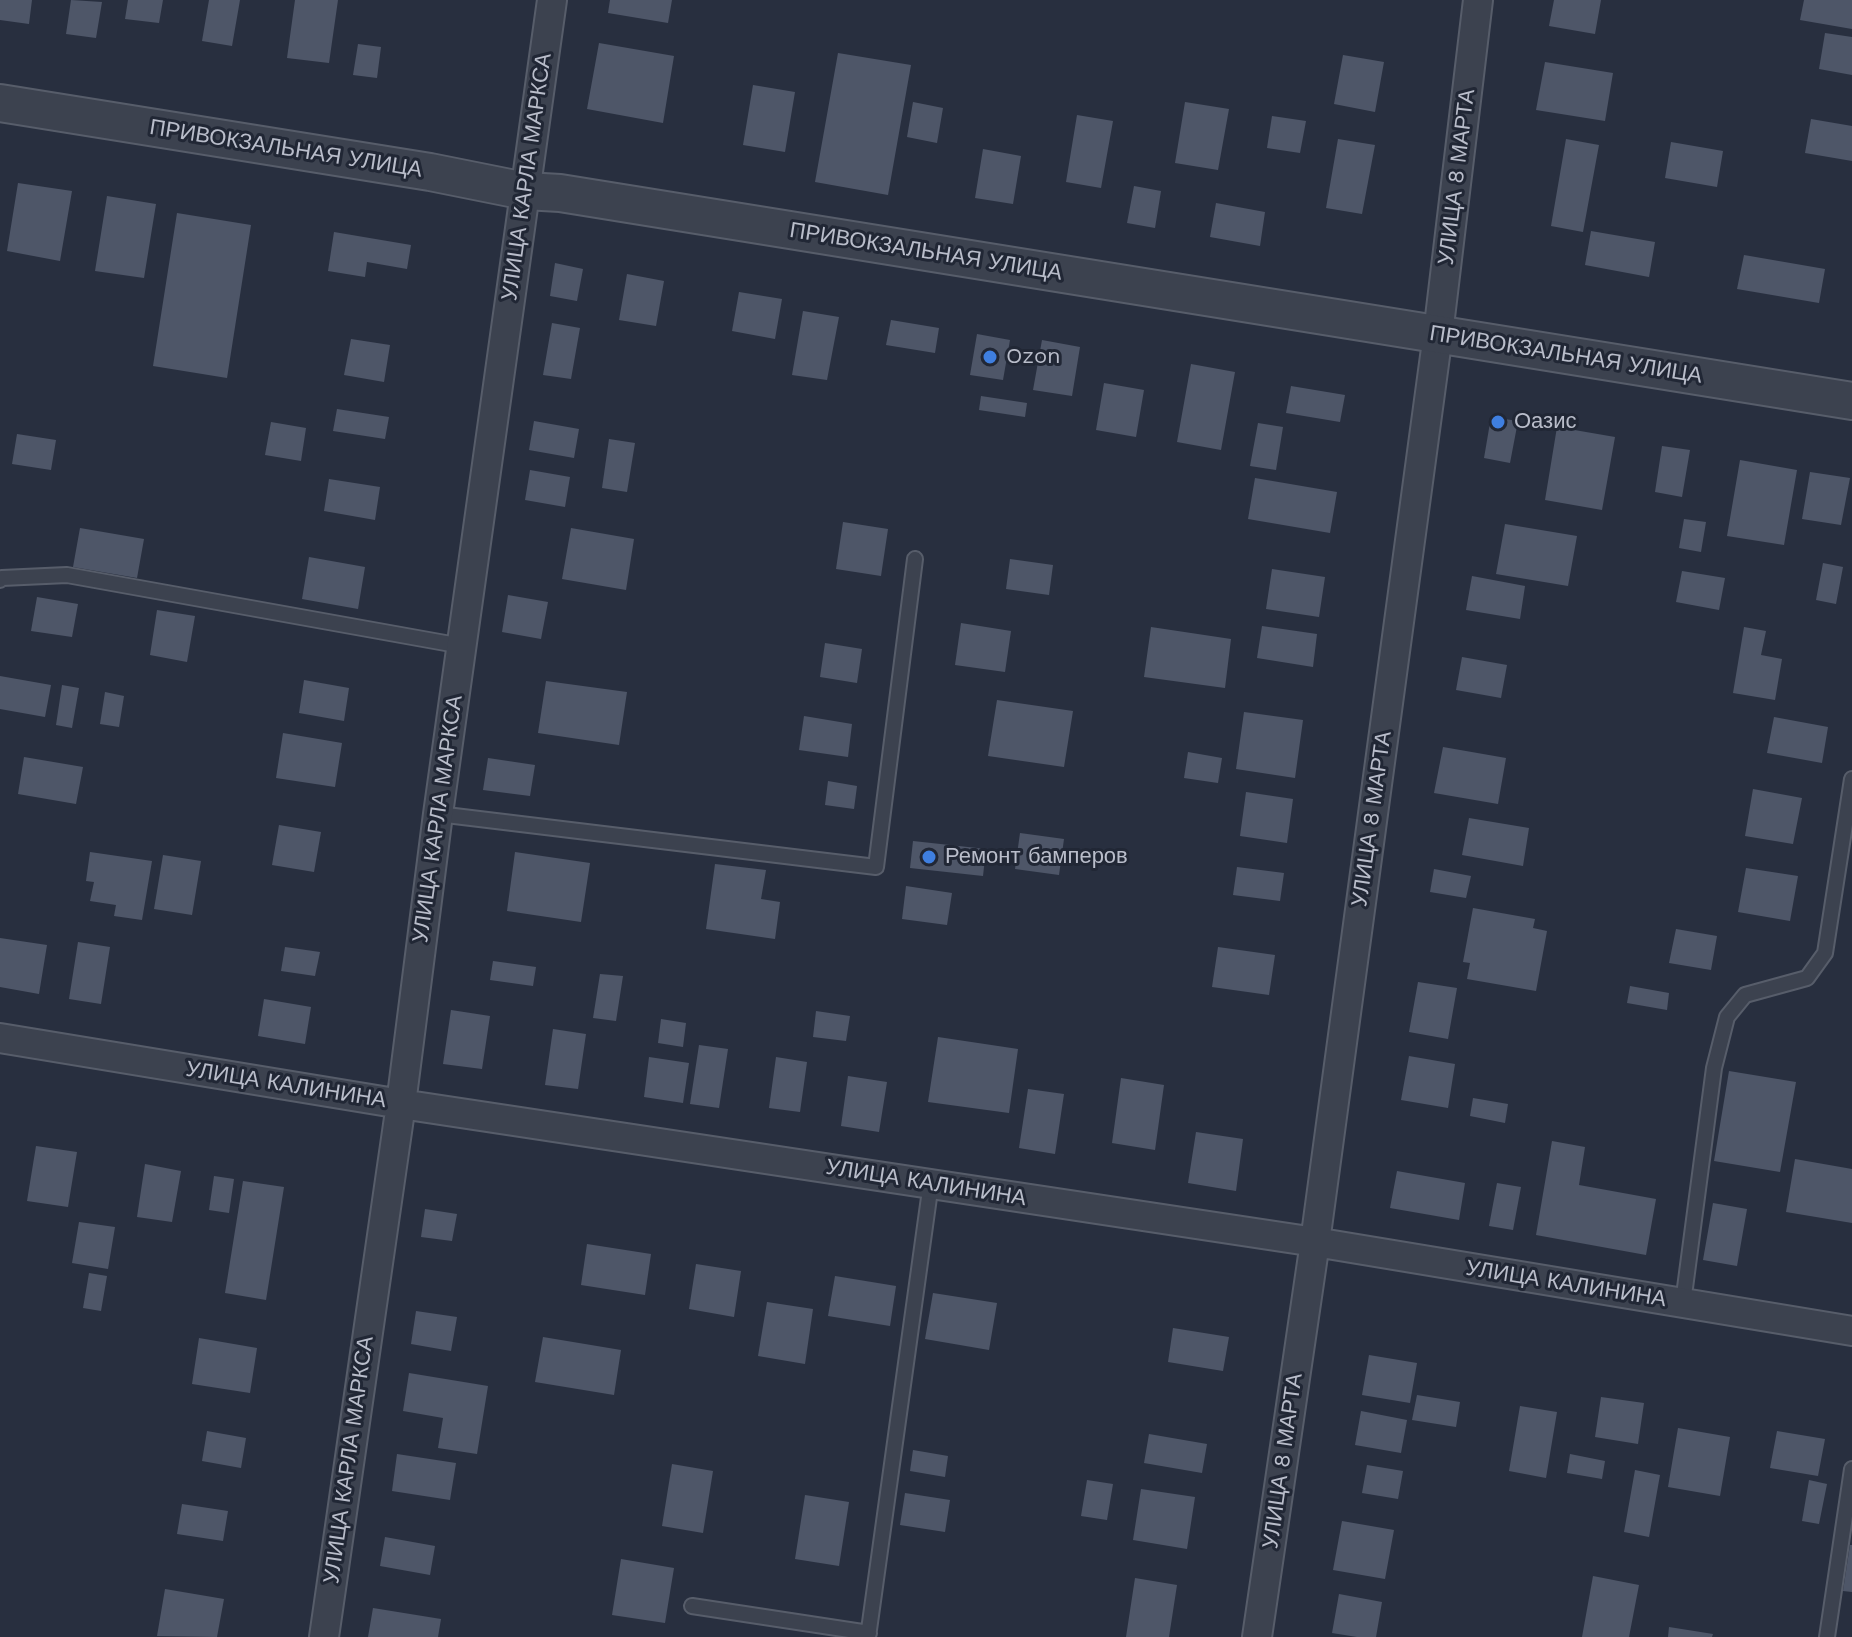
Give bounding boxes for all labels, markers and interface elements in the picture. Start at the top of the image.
street label: УЛИЦА КАРЛА МАРКСА [497,51,557,303]
street label: УЛИЦА 8 МАРТА [1433,88,1481,266]
street label: ПРИВОКЗАЛЬНАЯ УЛИЦА [148,114,424,184]
street label: ПРИВОКЗАЛЬНАЯ УЛИЦА [788,217,1064,287]
street label: ПРИВОКЗАЛЬНАЯ УЛИЦА [1428,320,1704,390]
place label: Ozon [1006,344,1061,370]
marker: Ozon [981,348,999,366]
place label: Оазис [1514,409,1576,435]
marker: Оазис [1489,413,1507,431]
street label: УЛИЦА КАРЛА МАРКСА [408,693,468,945]
street label: УЛИЦА 8 МАРТА [1347,729,1397,909]
place label: Ремонт бамперов [945,844,1128,870]
marker: Ремонт бамперов [920,848,938,866]
street label: УЛИЦА КАЛИНИНА [184,1056,388,1114]
street label: УЛИЦА КАЛИНИНА [824,1154,1028,1212]
street label: УЛИЦА КАЛИНИНА [1464,1255,1668,1313]
street label: УЛИЦА КАРЛА МАРКСА [319,1334,379,1586]
street label: УЛИЦА 8 МАРТА [1258,1371,1308,1551]

